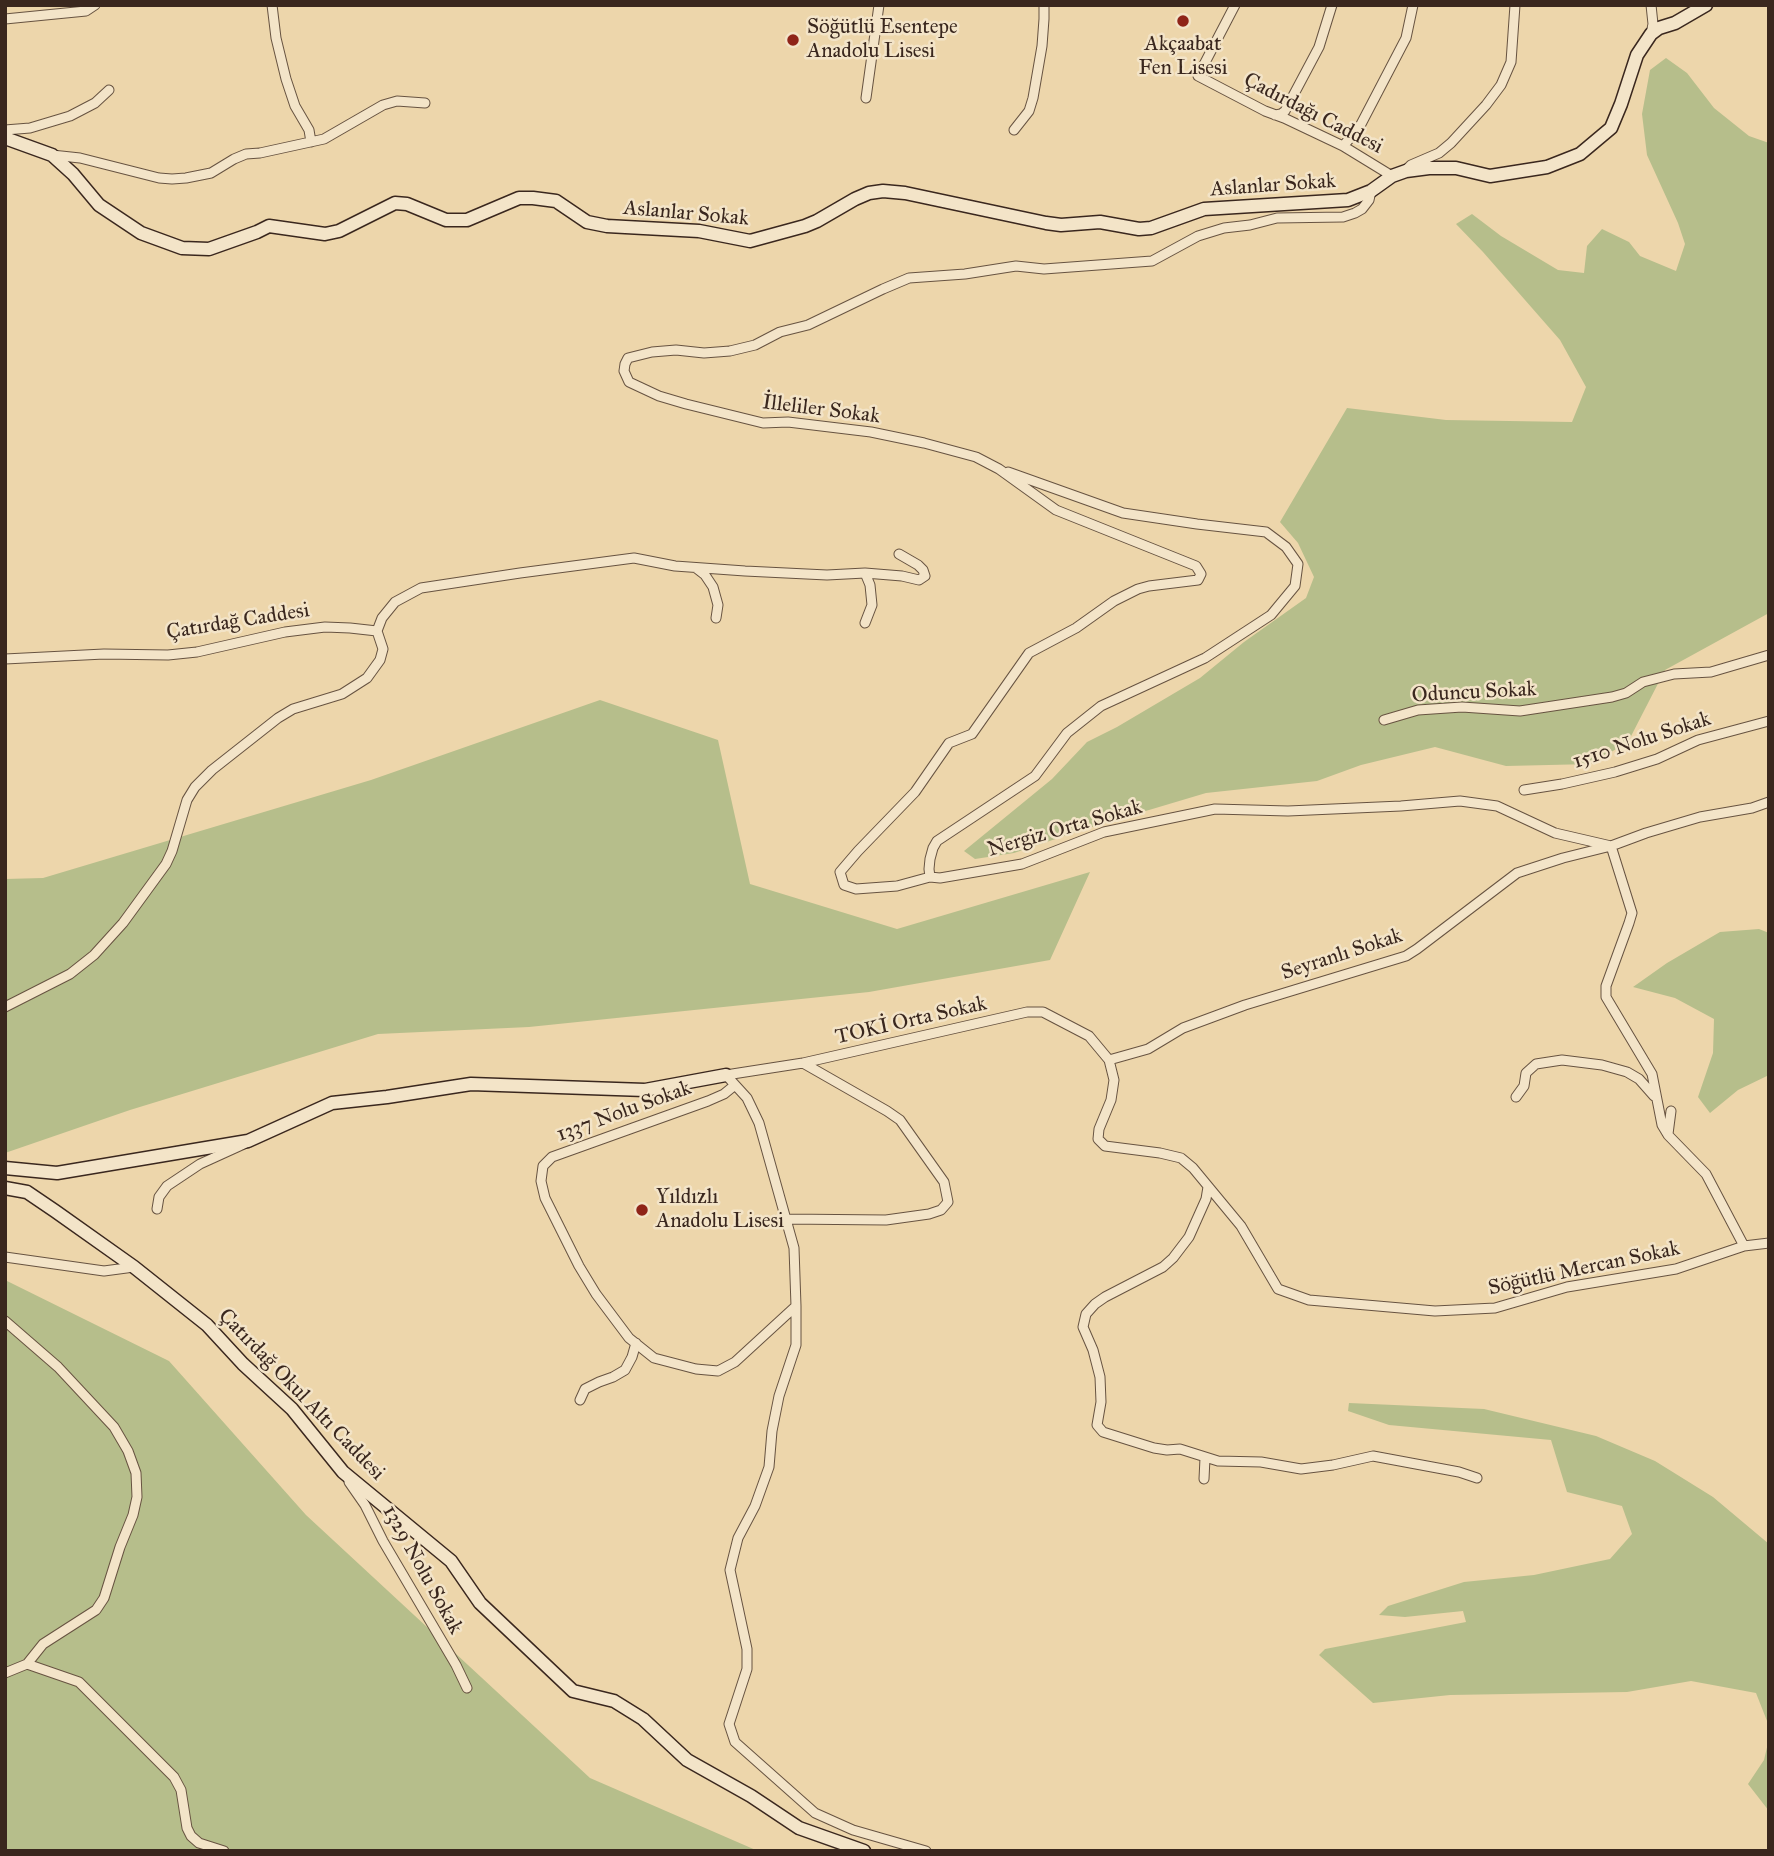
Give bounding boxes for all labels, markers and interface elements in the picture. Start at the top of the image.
marker: Akçaabat Fen Lisesi [1175,13,1191,29]
place label: Söğütlü Esentepe Anadolu Lisesi [807,15,958,65]
marker: Söğütlü Esentepe Anadolu Lisesi [785,32,801,48]
place label: Akçaabat Fen Lisesi [1138,32,1228,82]
street label: Çadırdağı Caddesi [1239,68,1387,160]
street label: Aslanlar Sokak [1209,169,1337,203]
street label: Aslanlar Sokak [622,196,750,232]
street label: İlleliler Sokak [761,390,881,430]
street label: Çatırdağ Caddesi [165,598,311,646]
street label: Oduncu Sokak [1411,677,1537,709]
street label: 1510 Nolu Sokak [1570,707,1714,775]
street label: Nergiz Orta Sokak [985,795,1145,863]
street label: Seyranlı Sokak [1278,924,1406,986]
street label: TOKİ Orta Sokak [833,991,989,1051]
street label: 1337 Nolu Sokak [553,1076,695,1148]
place label: Yıldızlı Anadolu Lisesi [656,1185,784,1235]
marker: Yıldızlı Anadolu Lisesi [634,1202,650,1218]
street label: Söğütlü Mercan Sokak [1486,1236,1682,1302]
street label: Çatırdağ Okul Altı Caddesi [212,1304,390,1486]
street label: 1329 Nolu Sokak [376,1501,468,1639]

